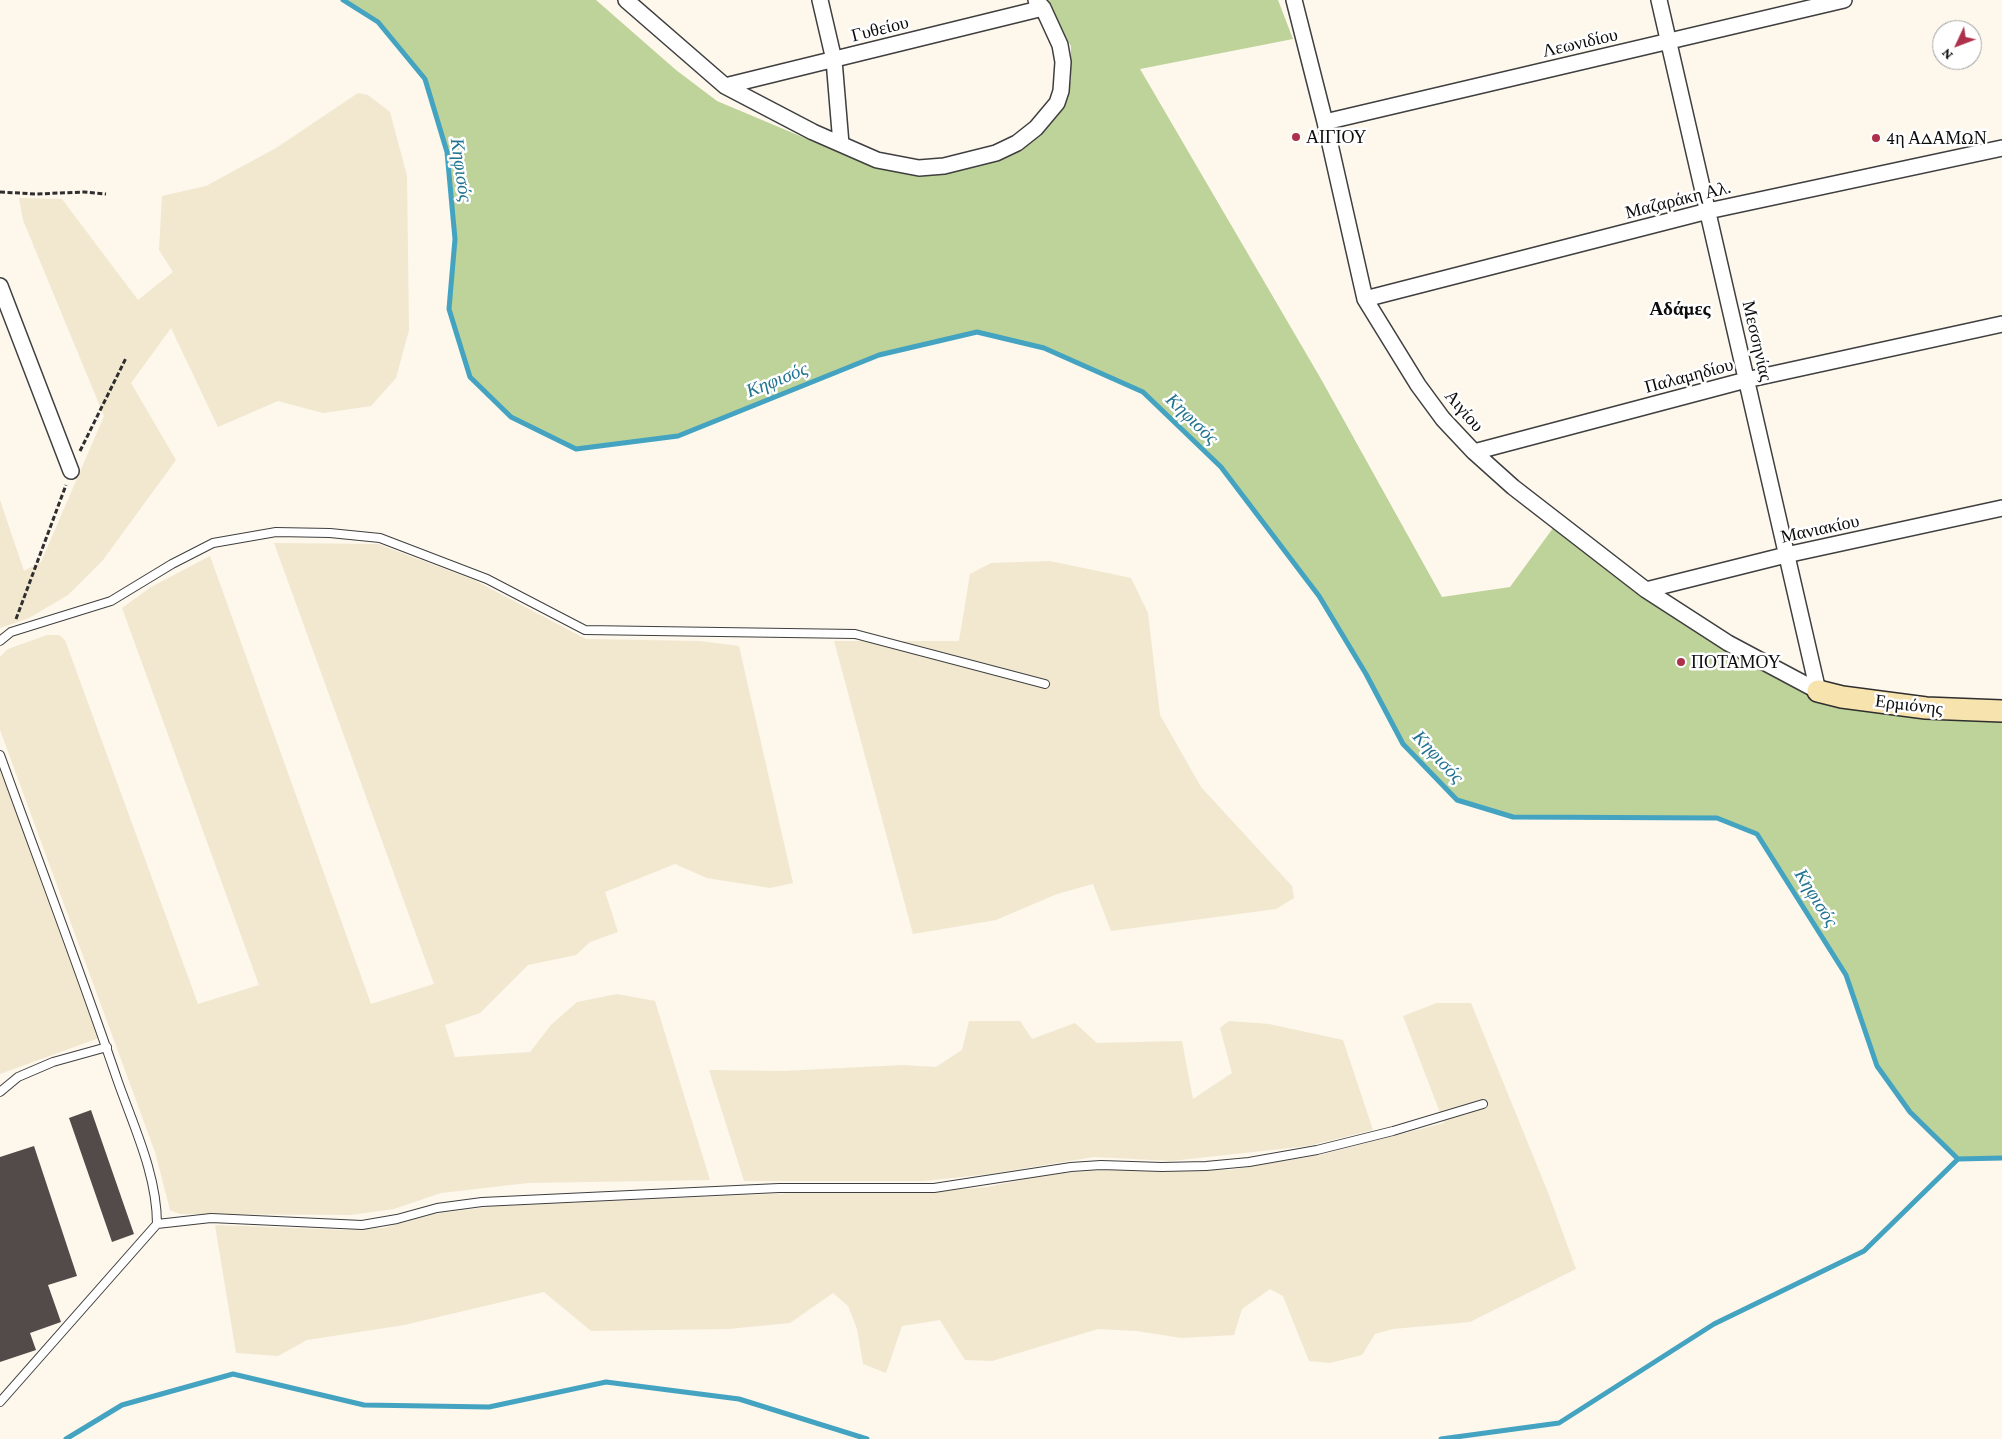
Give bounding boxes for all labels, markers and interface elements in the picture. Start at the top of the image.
street label: Γυθείου [849,11,911,47]
north arrow [1932,20,1982,70]
street label: Λεωνιδίου [1540,24,1620,62]
text: N [1938,46,1956,64]
place label: ΑΙΓΙΟΥ [1306,126,1366,148]
place label: 4η ΑΔΑΜΩΝ [1886,127,1987,149]
marker: ΑΙΓΙΟΥ [1290,131,1302,143]
marker: 4η ΑΔΑΜΩΝ [1870,132,1882,144]
water label: Κηφισός [445,136,477,204]
street label: Μαζαράκη Αλ. [1623,176,1733,224]
district label: Αδάμες [1649,298,1711,320]
street label: Μεσσηνίας [1737,299,1777,383]
street label: Παλαμηδίου [1642,354,1736,398]
water label: Κηφισός [743,357,811,403]
street label: Αιγίου [1440,386,1488,436]
water label: Κηφισός [1161,388,1223,450]
street label: Μανιακίου [1779,510,1861,548]
place label: ΠΟΤΑΜΟΥ [1691,651,1781,673]
marker: ΠΟΤΑΜΟΥ [1675,656,1687,668]
street label: Ερμιόνης [1874,690,1944,720]
water label: Κηφισός [1408,726,1468,788]
water label: Κηφισός [1789,865,1843,931]

